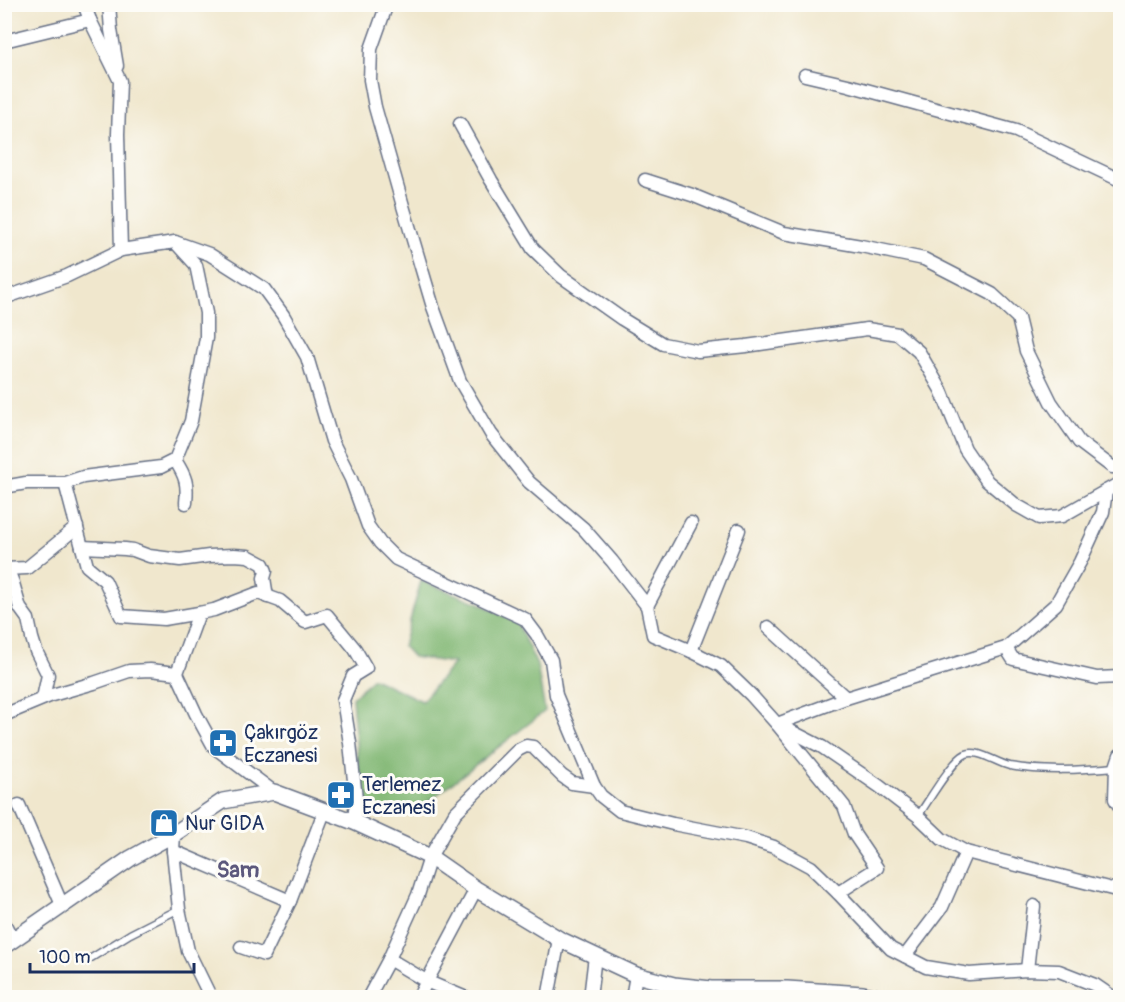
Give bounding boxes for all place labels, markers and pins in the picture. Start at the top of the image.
place label: Çakırgöz Eczanesi [244,720,318,768]
pharmacy icon: Çakırgöz Eczanesi [207,727,239,759]
place label: Terlemez Eczanesi [362,772,441,820]
pharmacy icon: Terlemez Eczanesi [325,779,357,811]
shop icon: Nur GIDA [148,807,180,839]
place label: Nur GIDA [185,811,264,836]

